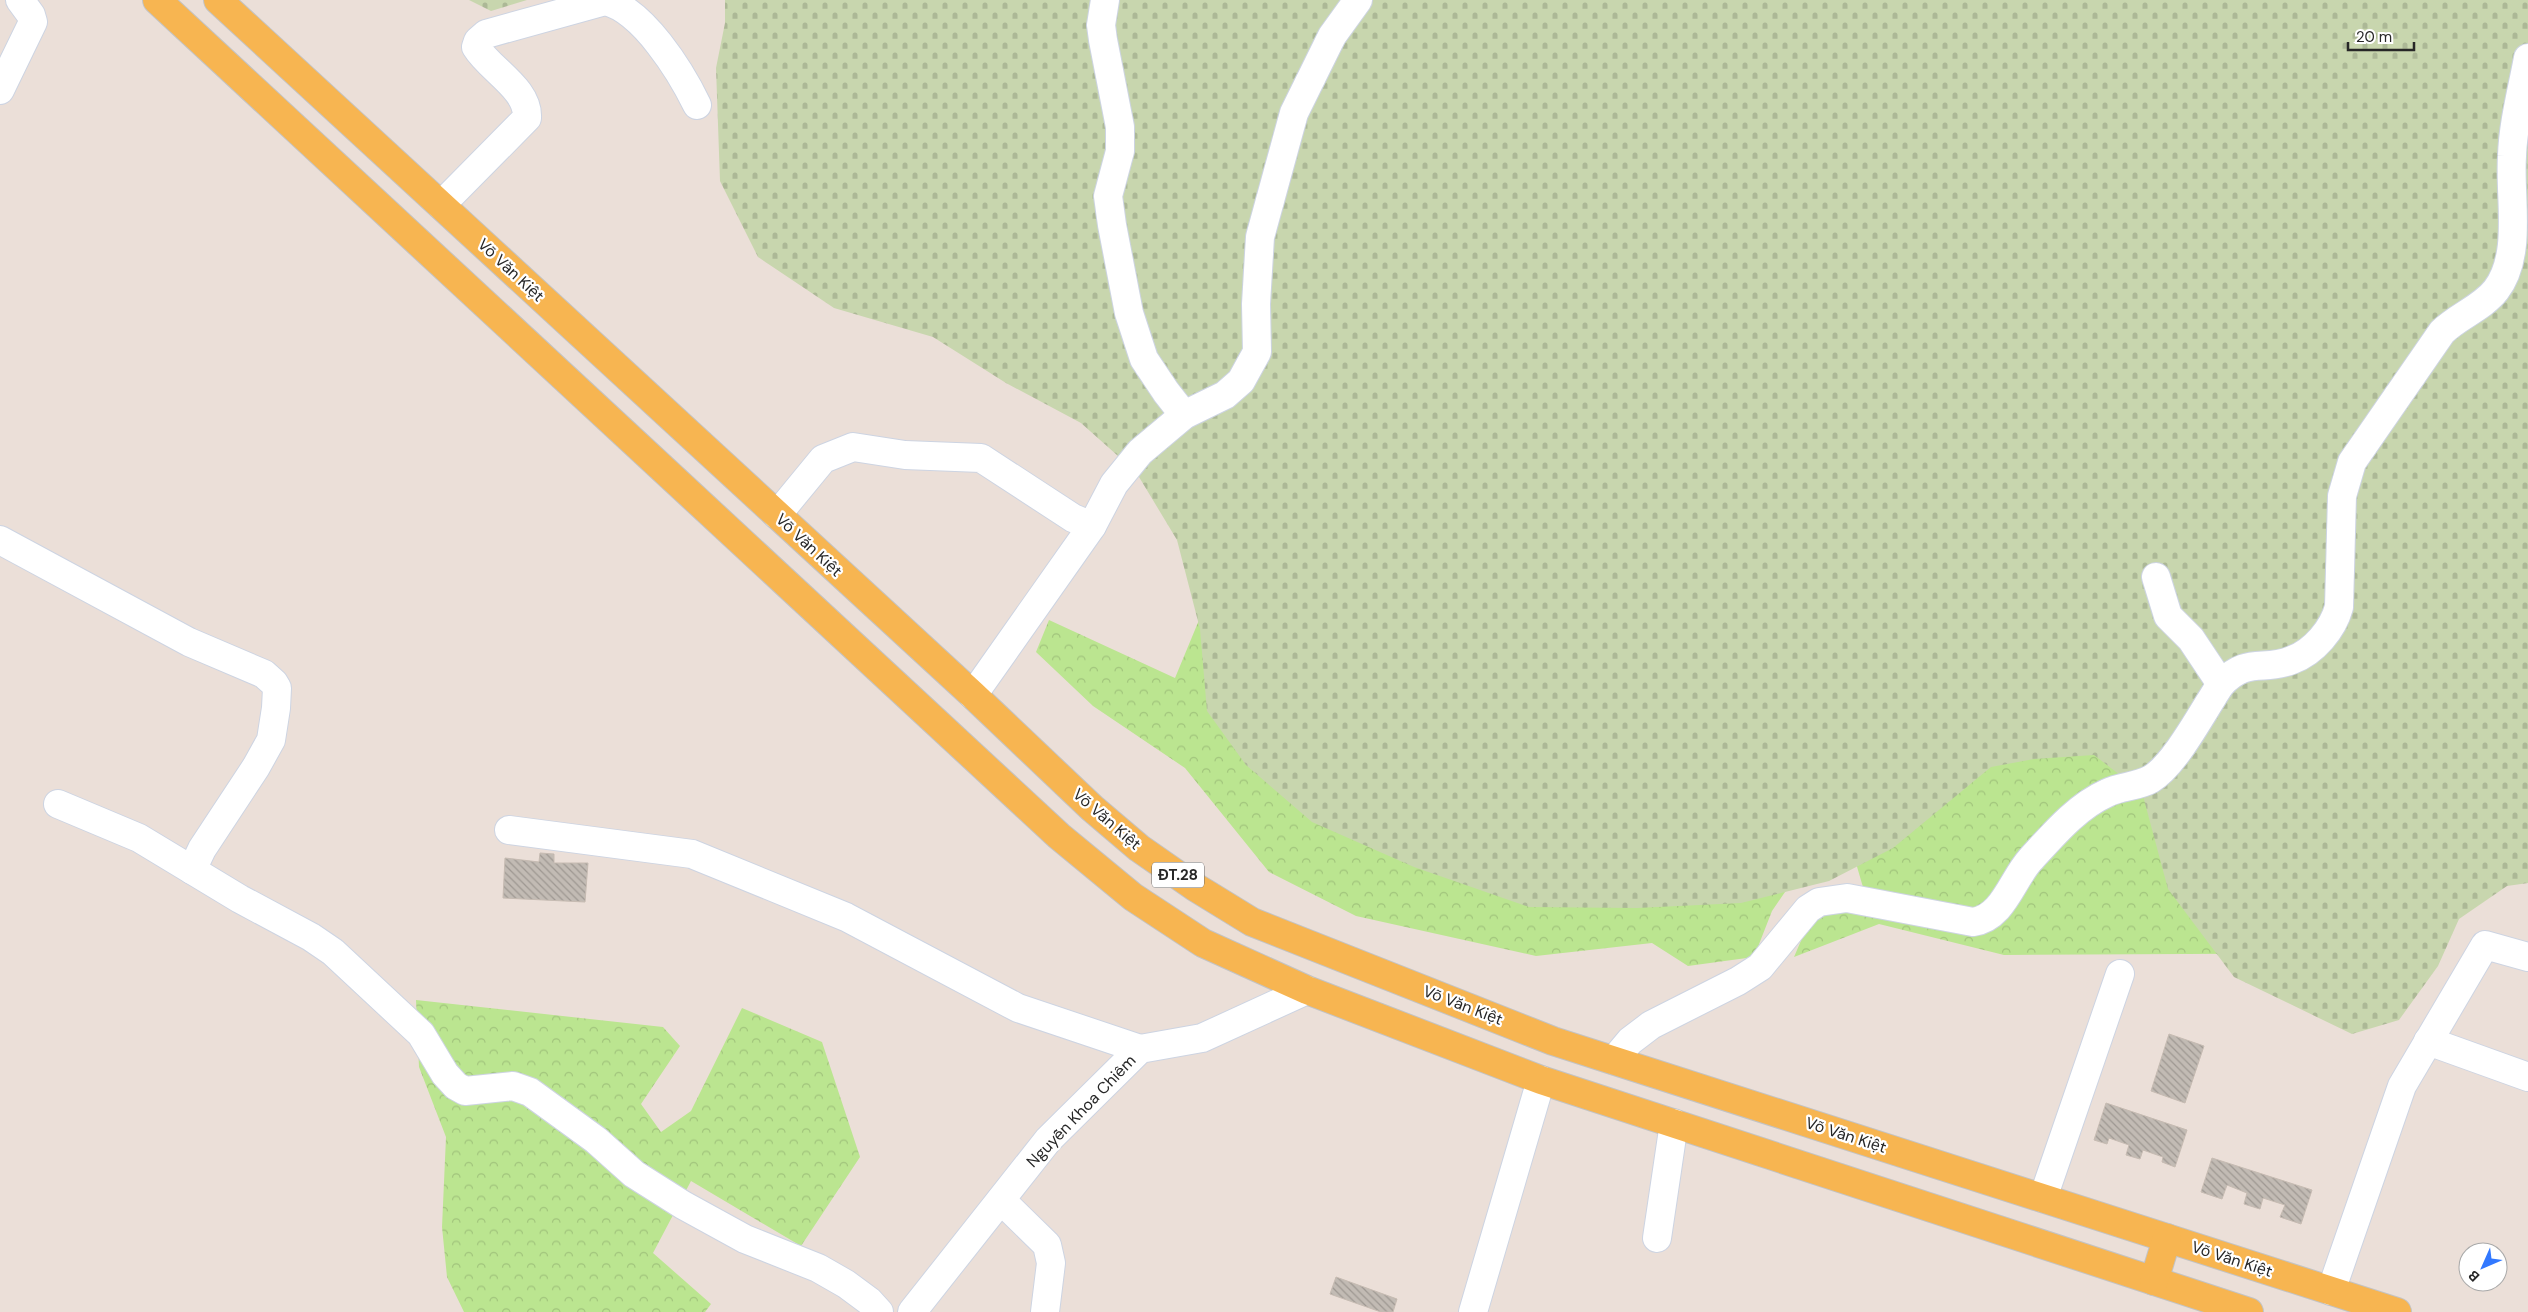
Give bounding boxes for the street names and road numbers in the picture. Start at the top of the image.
street label: Võ Văn Kiệt [473,234,549,306]
street label: Võ Văn Kiệt [771,509,847,581]
street label: Võ Văn Kiệt [1069,784,1145,854]
road number: ĐT.28 [1152,862,1204,888]
street label: Võ Văn Kiệt [1420,980,1506,1030]
street label: Nguyễn Khoa Chiêm [1022,1050,1140,1172]
street label: Võ Văn Kiệt [1803,1112,1889,1158]
street label: Võ Văn Kiệt [2189,1236,2275,1282]

